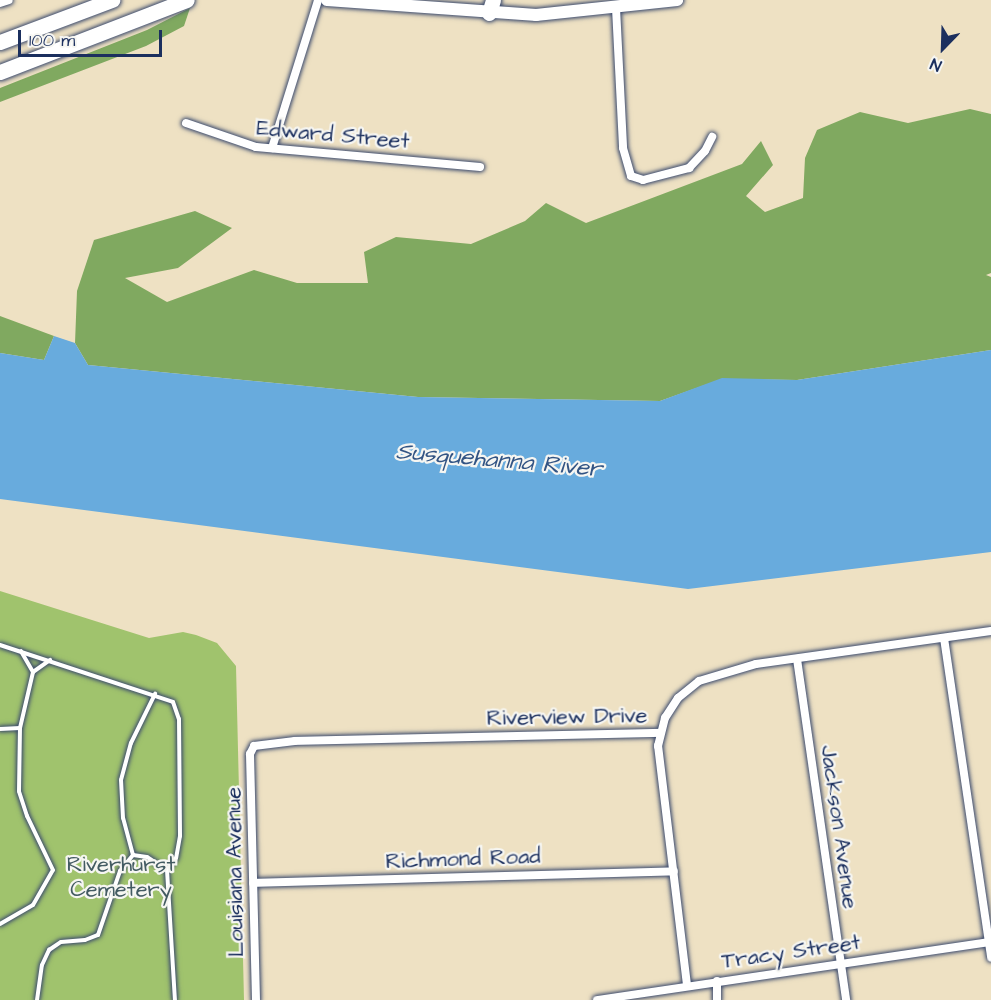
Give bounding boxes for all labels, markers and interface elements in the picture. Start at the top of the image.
scale bar [21,18,165,56]
north arrow [913,18,973,78]
text: 100 m [29,28,75,53]
text: N [927,52,945,77]
street label: Edward Street [255,115,411,155]
water label: Susquehanna River [395,438,603,484]
street label: Riverview Drive [486,702,648,732]
street label: Jackson Avenue [814,743,864,911]
street label: Louisiana Avenue [220,787,250,957]
street label: Richmond Road [385,843,541,875]
park label: Riverhurst Cemetery [67,851,175,902]
street label: Tracy Street [720,929,862,975]

